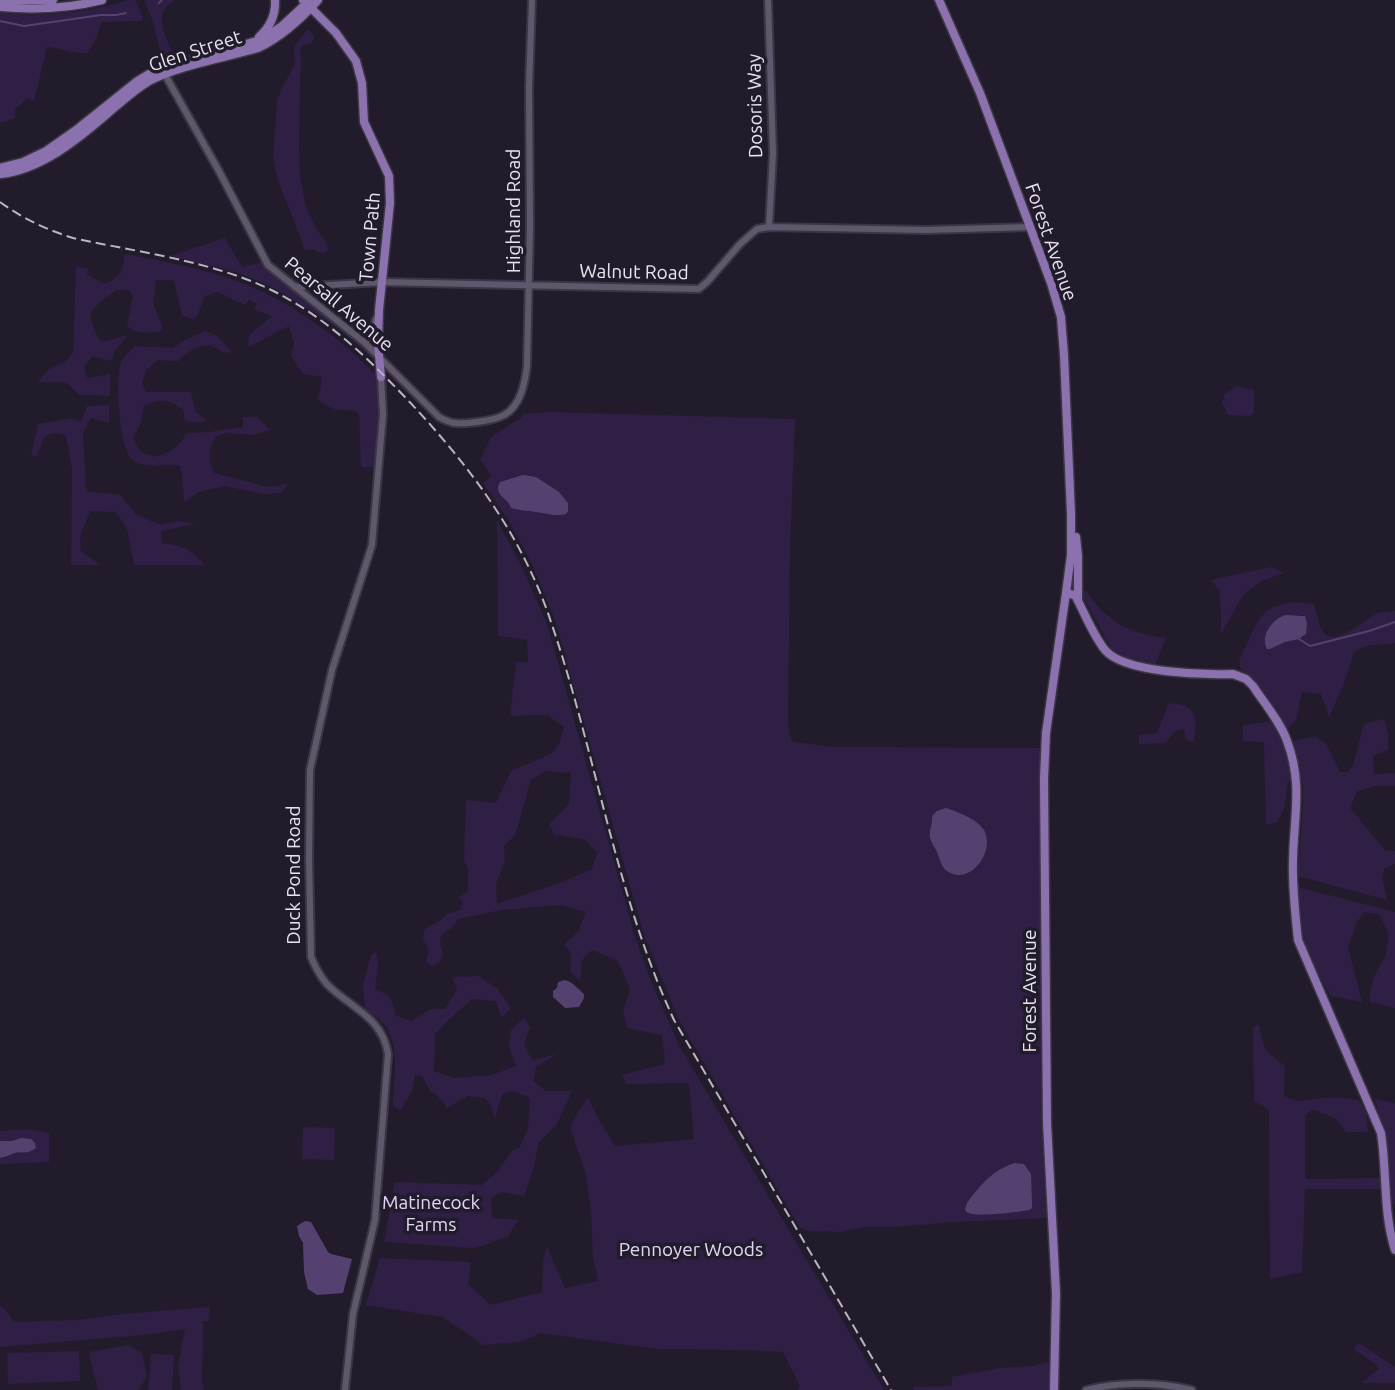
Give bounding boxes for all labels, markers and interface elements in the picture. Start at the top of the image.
street label: Glen Street [146,25,244,77]
street label: Dosoris Way [743,54,767,158]
street label: Highland Road [503,149,525,273]
street label: Forest Avenue [1020,180,1082,304]
street label: Town Path [355,191,385,283]
street label: Pearsall Avenue [280,252,398,356]
street label: Walnut Road [579,260,689,284]
street label: Duck Pond Road [283,805,305,945]
street label: Forest Avenue [1019,930,1041,1052]
park label: Matinecock Farms [382,1192,480,1236]
park label: Pennoyer Woods [619,1239,763,1261]

